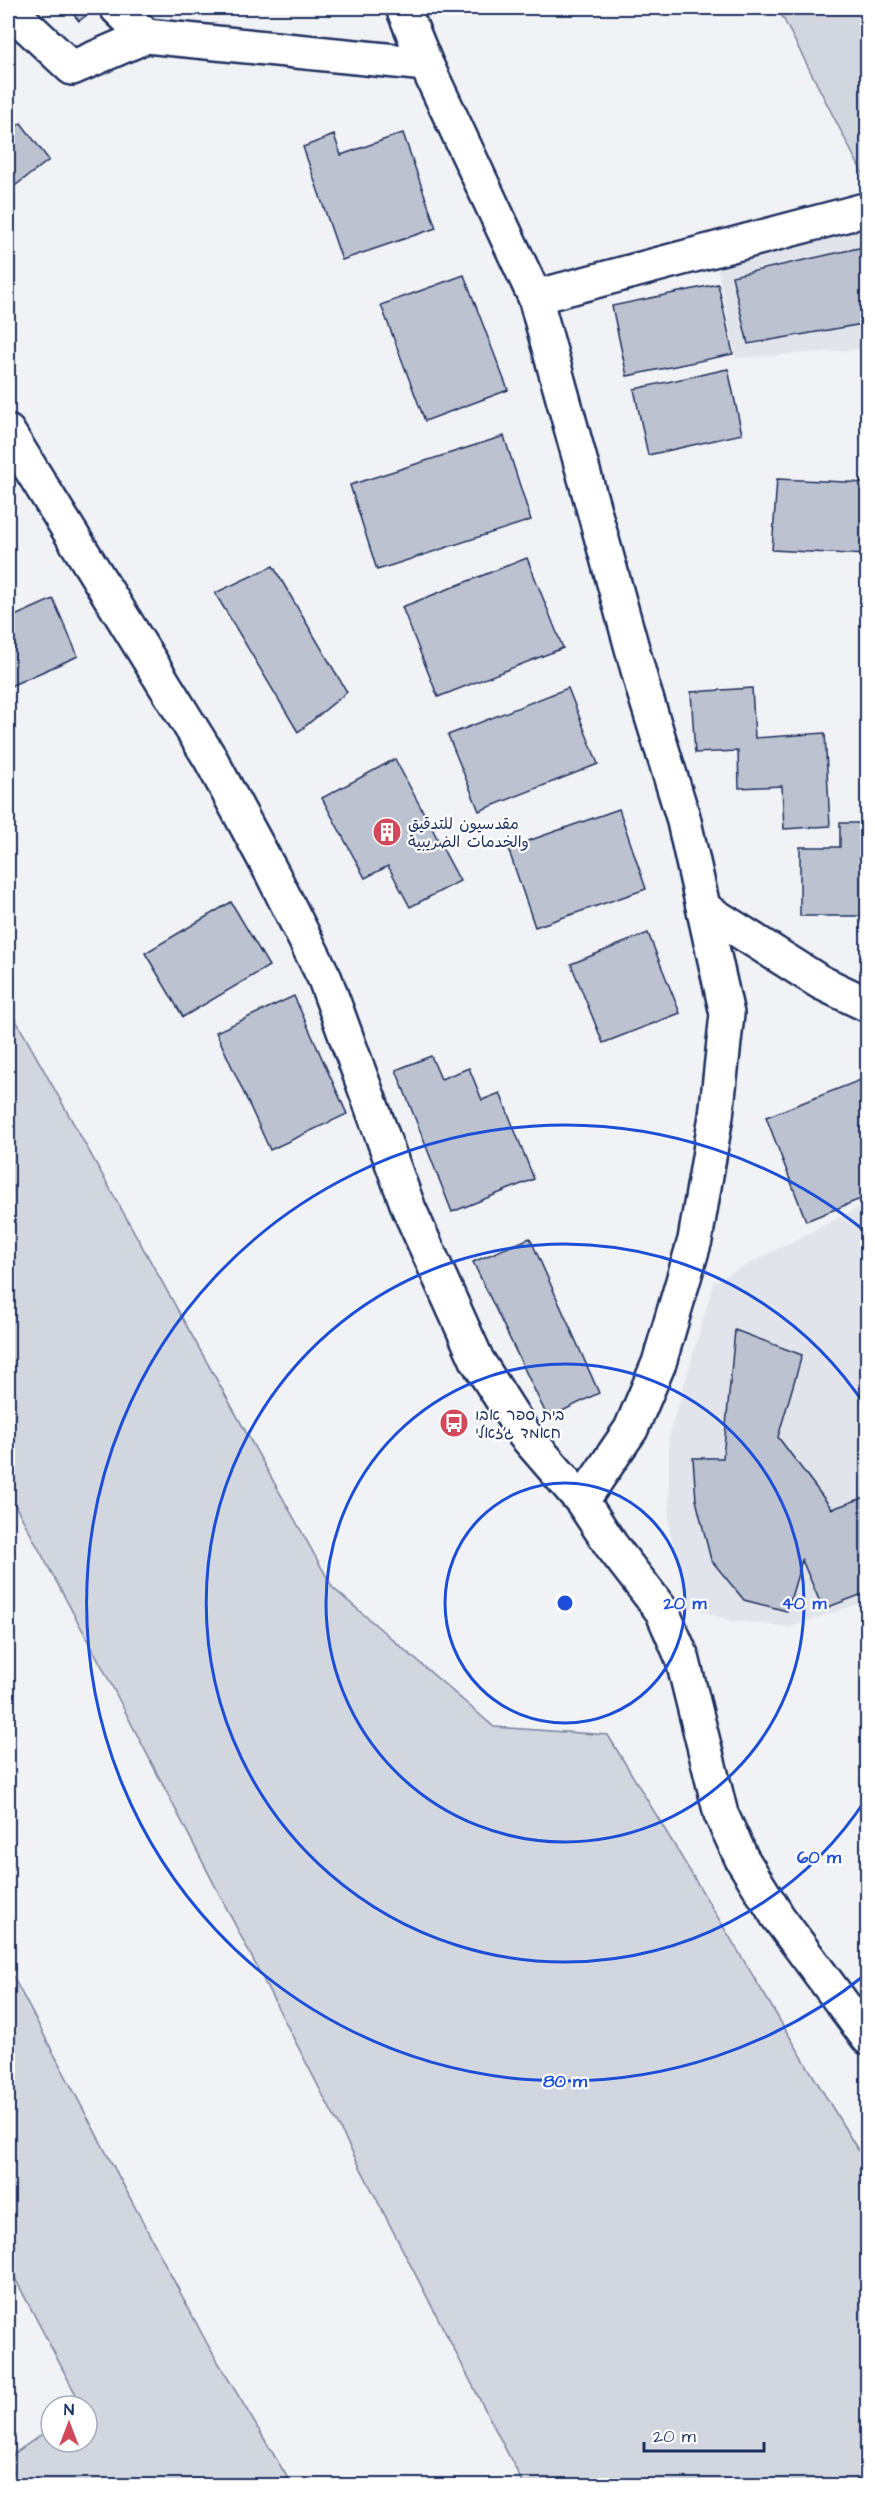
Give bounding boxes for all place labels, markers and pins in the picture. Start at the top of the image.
place label: مقدسيون للتدقيق والخدمات الضريبية [408,813,529,853]
building icon: مقدسيون للتدقيق والخدمات الضريبية [371,816,403,848]
place label: בית ספר אבו חאמד ג׳זאלי [475,1404,564,1444]
bus stop icon: בית ספר אבו חאמד ג׳זאלי [438,1407,470,1439]
centre of rings [555,1593,575,1613]

